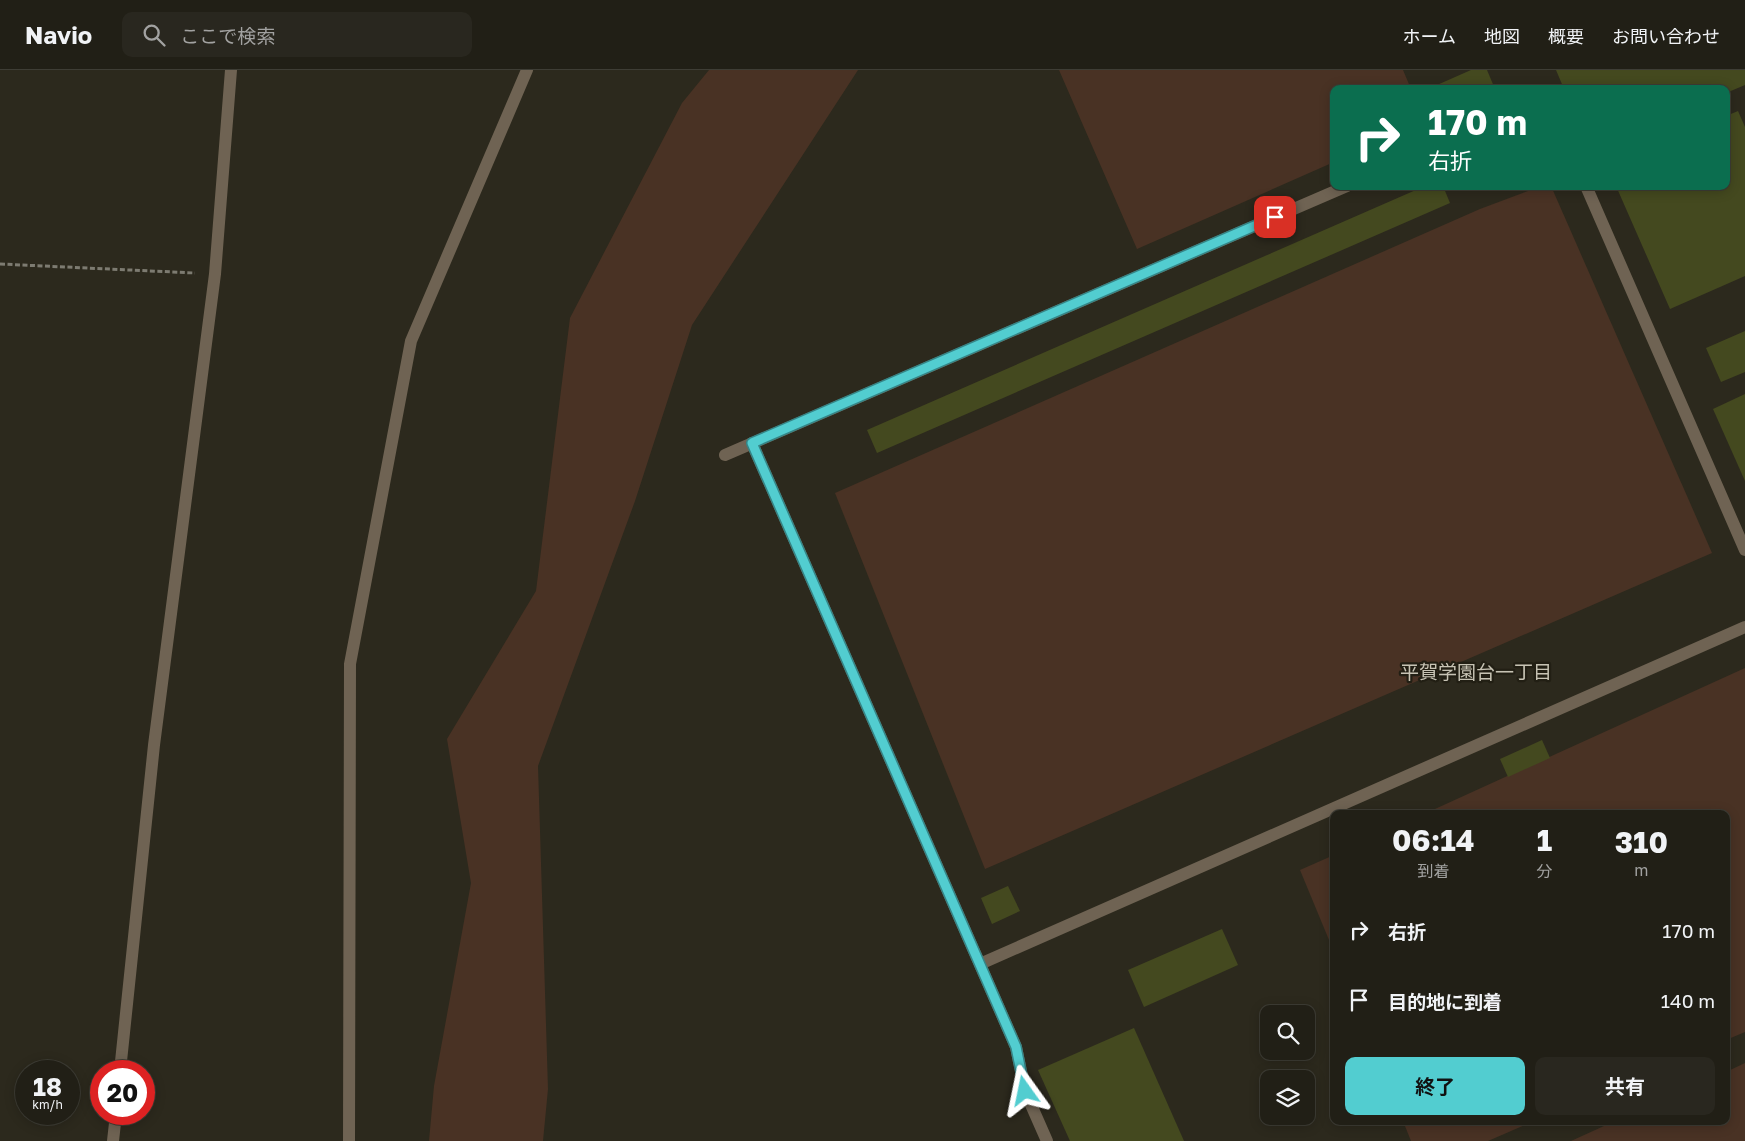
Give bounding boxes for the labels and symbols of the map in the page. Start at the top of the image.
pin [1254,196,1296,238]
district label: 平賀学園台一丁目 [1400,660,1552,683]
speed limit sign: 20 [90,1060,155,1125]
position arrow [998,1064,1050,1116]

